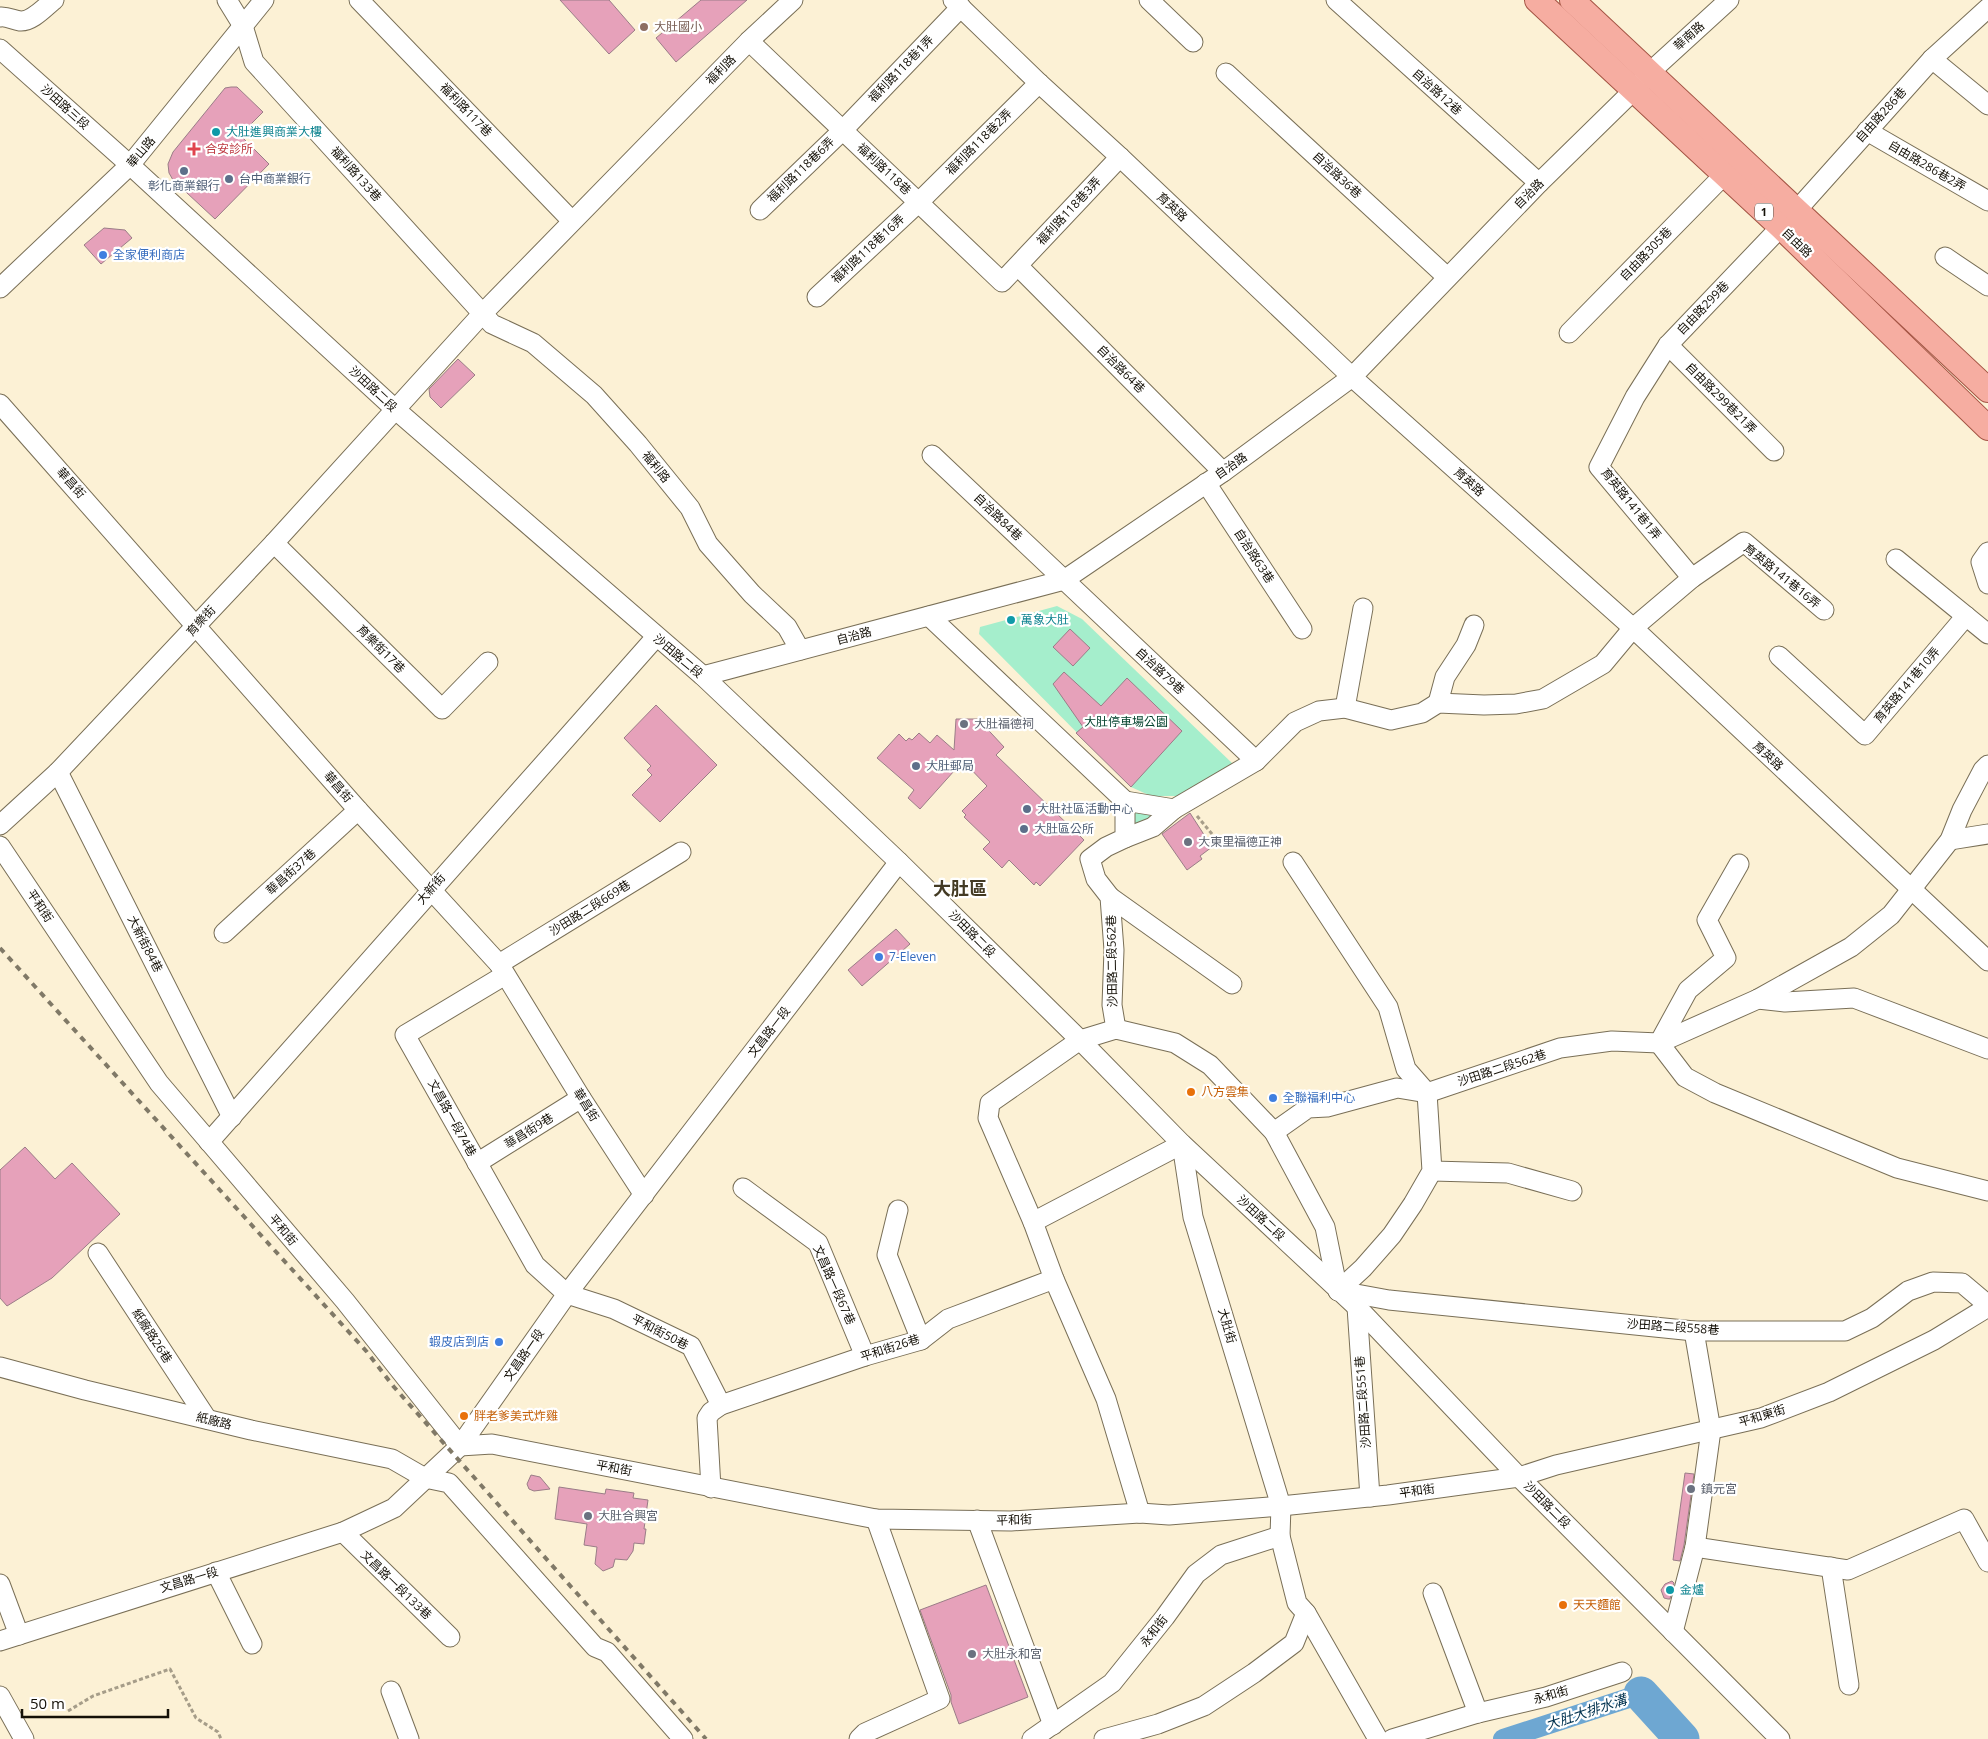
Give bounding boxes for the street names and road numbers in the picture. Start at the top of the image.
street label: 華南路 [1670,17,1708,54]
street label: 福利路118巷1弄 [864,31,937,106]
street label: 福利路 [702,51,739,88]
street label: 自治路12巷 [1409,65,1466,119]
street label: 福利路117巷 [436,79,496,140]
street label: 沙田路三段 [37,80,93,133]
street label: 自由路286巷 [1851,83,1910,146]
street label: 福利路118巷2弄 [942,105,1016,179]
street label: 華山路 [123,132,159,171]
street label: 福利路118巷6弄 [763,133,838,206]
street label: 自由路286巷2弄 [1885,136,1969,195]
street label: 福利路118巷 [853,139,915,198]
street label: 福利路133巷 [327,142,386,205]
street label: 自治路36巷 [1309,147,1366,202]
street label: 福利路118巷3弄 [1033,173,1105,248]
street label: 自治路 [1510,175,1547,212]
street label: 育英路 [1153,188,1191,225]
road number: 1 [1755,203,1773,220]
street label: 福利路118巷16弄 [827,210,908,287]
street label: 自由路305巷 [1616,223,1676,284]
street label: 自由路 [1778,224,1816,261]
street label: 自由路299巷 [1673,277,1733,338]
street label: 自治路64巷 [1094,341,1149,396]
street label: 自由路299巷21弄 [1682,358,1761,437]
street label: 沙田路二段 [346,362,401,415]
street label: 福利路 [638,447,674,486]
street label: 自治路 [1211,448,1250,483]
street label: 育英路 [1450,463,1488,500]
street label: 華昌街 [53,464,90,502]
street label: 育英路141巷1弄 [1597,464,1666,543]
street label: 自治路84巷 [970,489,1026,544]
street label: 自治路63巷 [1230,525,1278,586]
street label: 育英路141巷16弄 [1740,539,1824,612]
street label: 育樂街 [182,602,219,640]
street label: 育樂街17巷 [354,621,409,676]
street label: 自治路 [834,623,873,648]
street label: 沙田路二段 [650,630,707,681]
street label: 自治路79巷 [1132,643,1189,698]
street label: 育英路141巷10弄 [1870,643,1943,726]
street label: 育英路 [1749,737,1787,774]
street label: 華昌街 [320,768,357,806]
street label: 華昌街37巷 [262,845,319,899]
street label: 大新街 [412,870,449,908]
street label: 沙田路二段669巷 [546,876,634,939]
street label: 平和街 [23,886,58,925]
street label: 沙田路二段 [945,906,1000,961]
street label: 大新街84巷 [124,912,167,975]
street label: 沙田路二段562巷 [1102,915,1121,1007]
street label: 文昌路一段 [743,1003,794,1061]
street label: 沙田路二段562巷 [1455,1045,1549,1090]
street label: 文昌路一段74巷 [424,1076,481,1159]
street label: 華昌街 [570,1085,603,1125]
street label: 華昌街9巷 [501,1109,557,1152]
street label: 沙田路二段 [1234,1191,1289,1244]
street label: 平和街 [265,1210,301,1249]
street label: 文昌路一段67巷 [809,1242,860,1327]
street label: 紙廠路26巷 [128,1305,176,1366]
street label: 大肚街 [1214,1306,1241,1346]
street label: 平和街50巷 [629,1310,692,1353]
street label: 沙田路二段558巷 [1626,1315,1720,1338]
street label: 文昌路一段 [499,1325,548,1384]
street label: 平和街26巷 [858,1330,922,1365]
street label: 沙田路二段551巷 [1351,1355,1374,1449]
street label: 平和東街 [1736,1400,1787,1431]
street label: 紙廠路 [195,1408,234,1433]
street label: 平和街 [595,1456,633,1479]
street label: 沙田路二段 [1520,1477,1575,1532]
street label: 平和街 [1398,1480,1436,1501]
street label: 平和街 [996,1510,1032,1529]
street label: 文昌路一段133巷 [357,1546,436,1623]
street label: 文昌路一段 [158,1563,220,1596]
street label: 永和街 [1136,1611,1171,1650]
street label: 永和街 [1531,1681,1571,1708]

